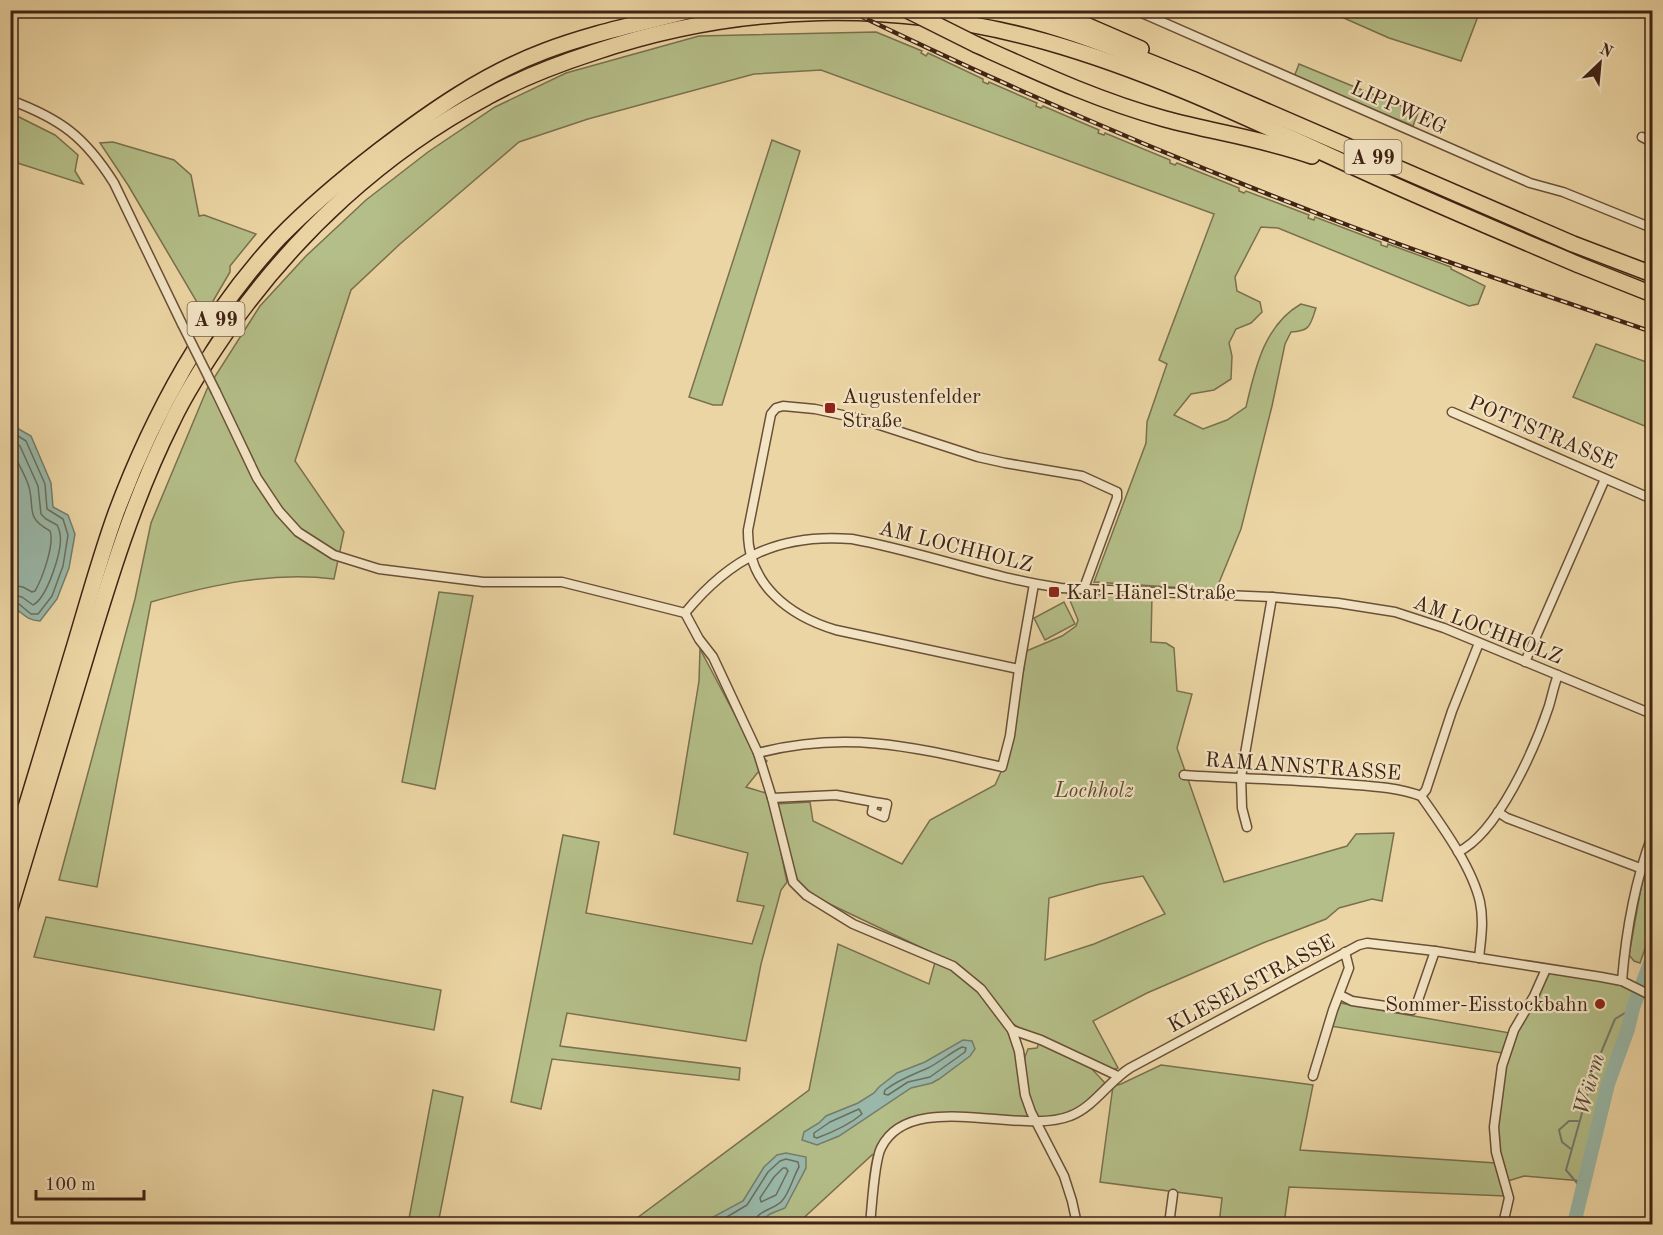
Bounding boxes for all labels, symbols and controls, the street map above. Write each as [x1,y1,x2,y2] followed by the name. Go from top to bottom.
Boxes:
[1570,33,1630,93] north arrow
[1597,41,1615,62] text: N
[1347,78,1450,139] street label: LIPPWEG
[1344,140,1402,174] road number: A 99
[188,302,244,336] road number: A 99
[842,387,981,432] place label: Augustenfelder Straße
[1465,393,1620,474] street label: POTTSTRASSE
[823,401,837,415] marker: Augustenfelder Straße
[876,518,1035,577] street label: AM LOCHHOLZ
[1066,583,1236,604] place label: Karl-Hänel-Straße
[1047,585,1061,599] marker: Karl-Hänel-Straße
[1410,592,1565,669] street label: AM LOCHHOLZ
[1204,750,1402,785] street label: RAMANNSTRASSE
[1053,781,1134,802] park label: Lochholz
[1165,931,1339,1037] street label: KLESELSTRASSE
[1385,995,1588,1016] place label: Sommer-Eisstockbahn
[1593,997,1607,1011] marker: Sommer-Eisstockbahn
[1571,1051,1609,1118] water label: Würm
[36,1163,144,1201] scale bar
[45,1176,96,1194] text: 100 m

